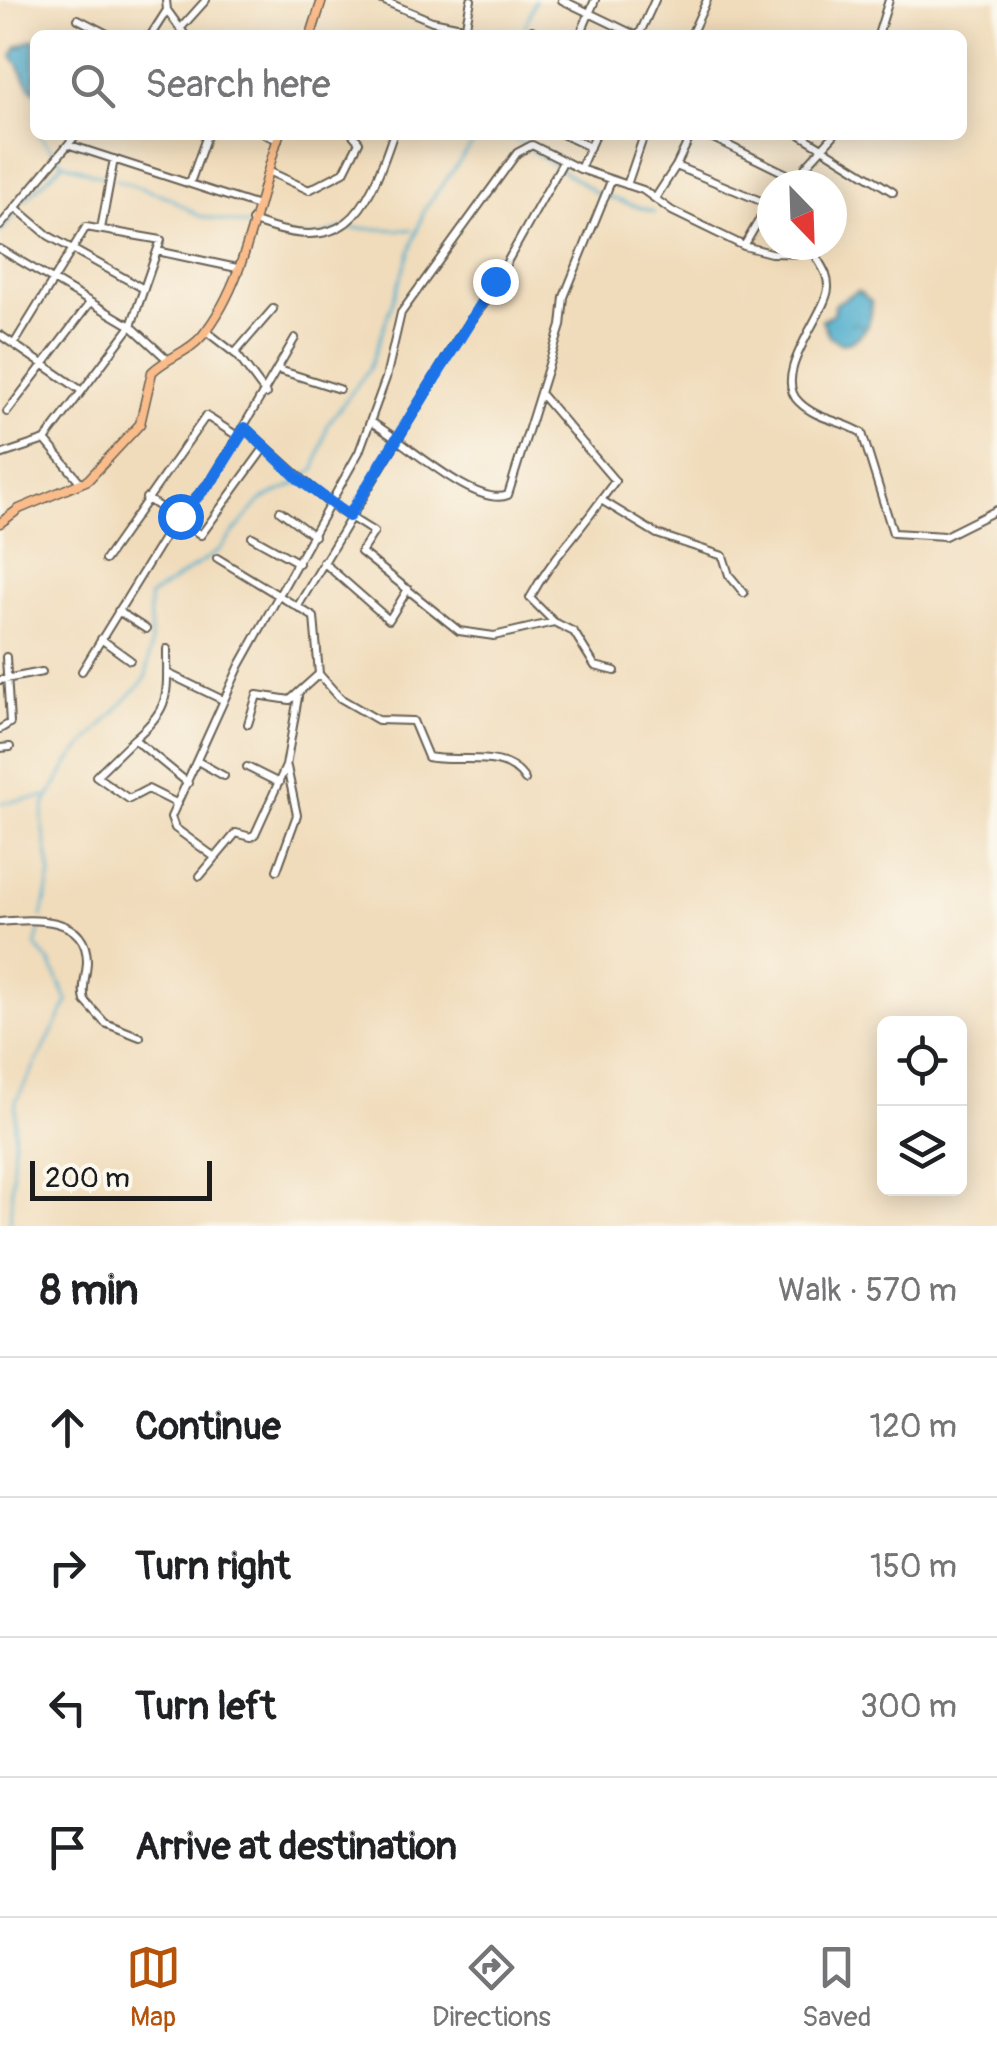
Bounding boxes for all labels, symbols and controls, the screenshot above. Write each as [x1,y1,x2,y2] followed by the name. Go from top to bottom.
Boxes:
[30,30,967,140] search box
[65,58,120,113] icon: search
[145,61,331,109] text: Search here
[757,170,847,260] north arrow
[473,259,519,305] route end
[158,494,204,540] route start
[877,1016,967,1196] map controls
[877,1016,967,1106] button: locate
[877,1106,967,1196] button: layers
[30,1156,212,1200] scale bar
[45,1161,130,1196] text: 200 m
[40,1265,138,1317] text: 8 min
[778,1271,957,1311] text: Walk · 570 m
[40,1400,95,1455] icon: ahead
[135,1403,281,1451] text: Continue
[869,1407,957,1447] text: 120 m
[40,1540,95,1595] icon: right
[135,1543,290,1591] text: Turn right
[870,1547,957,1587] text: 150 m
[40,1680,95,1735] icon: left
[135,1683,276,1731] text: Turn left
[860,1687,957,1727] text: 300 m
[40,1820,95,1875] icon: arrive
[135,1823,457,1871] text: Arrive at destination
[126,1940,181,2035] tab: Map
[432,1940,551,2035] tab: Directions
[802,1940,871,2035] tab: Saved

